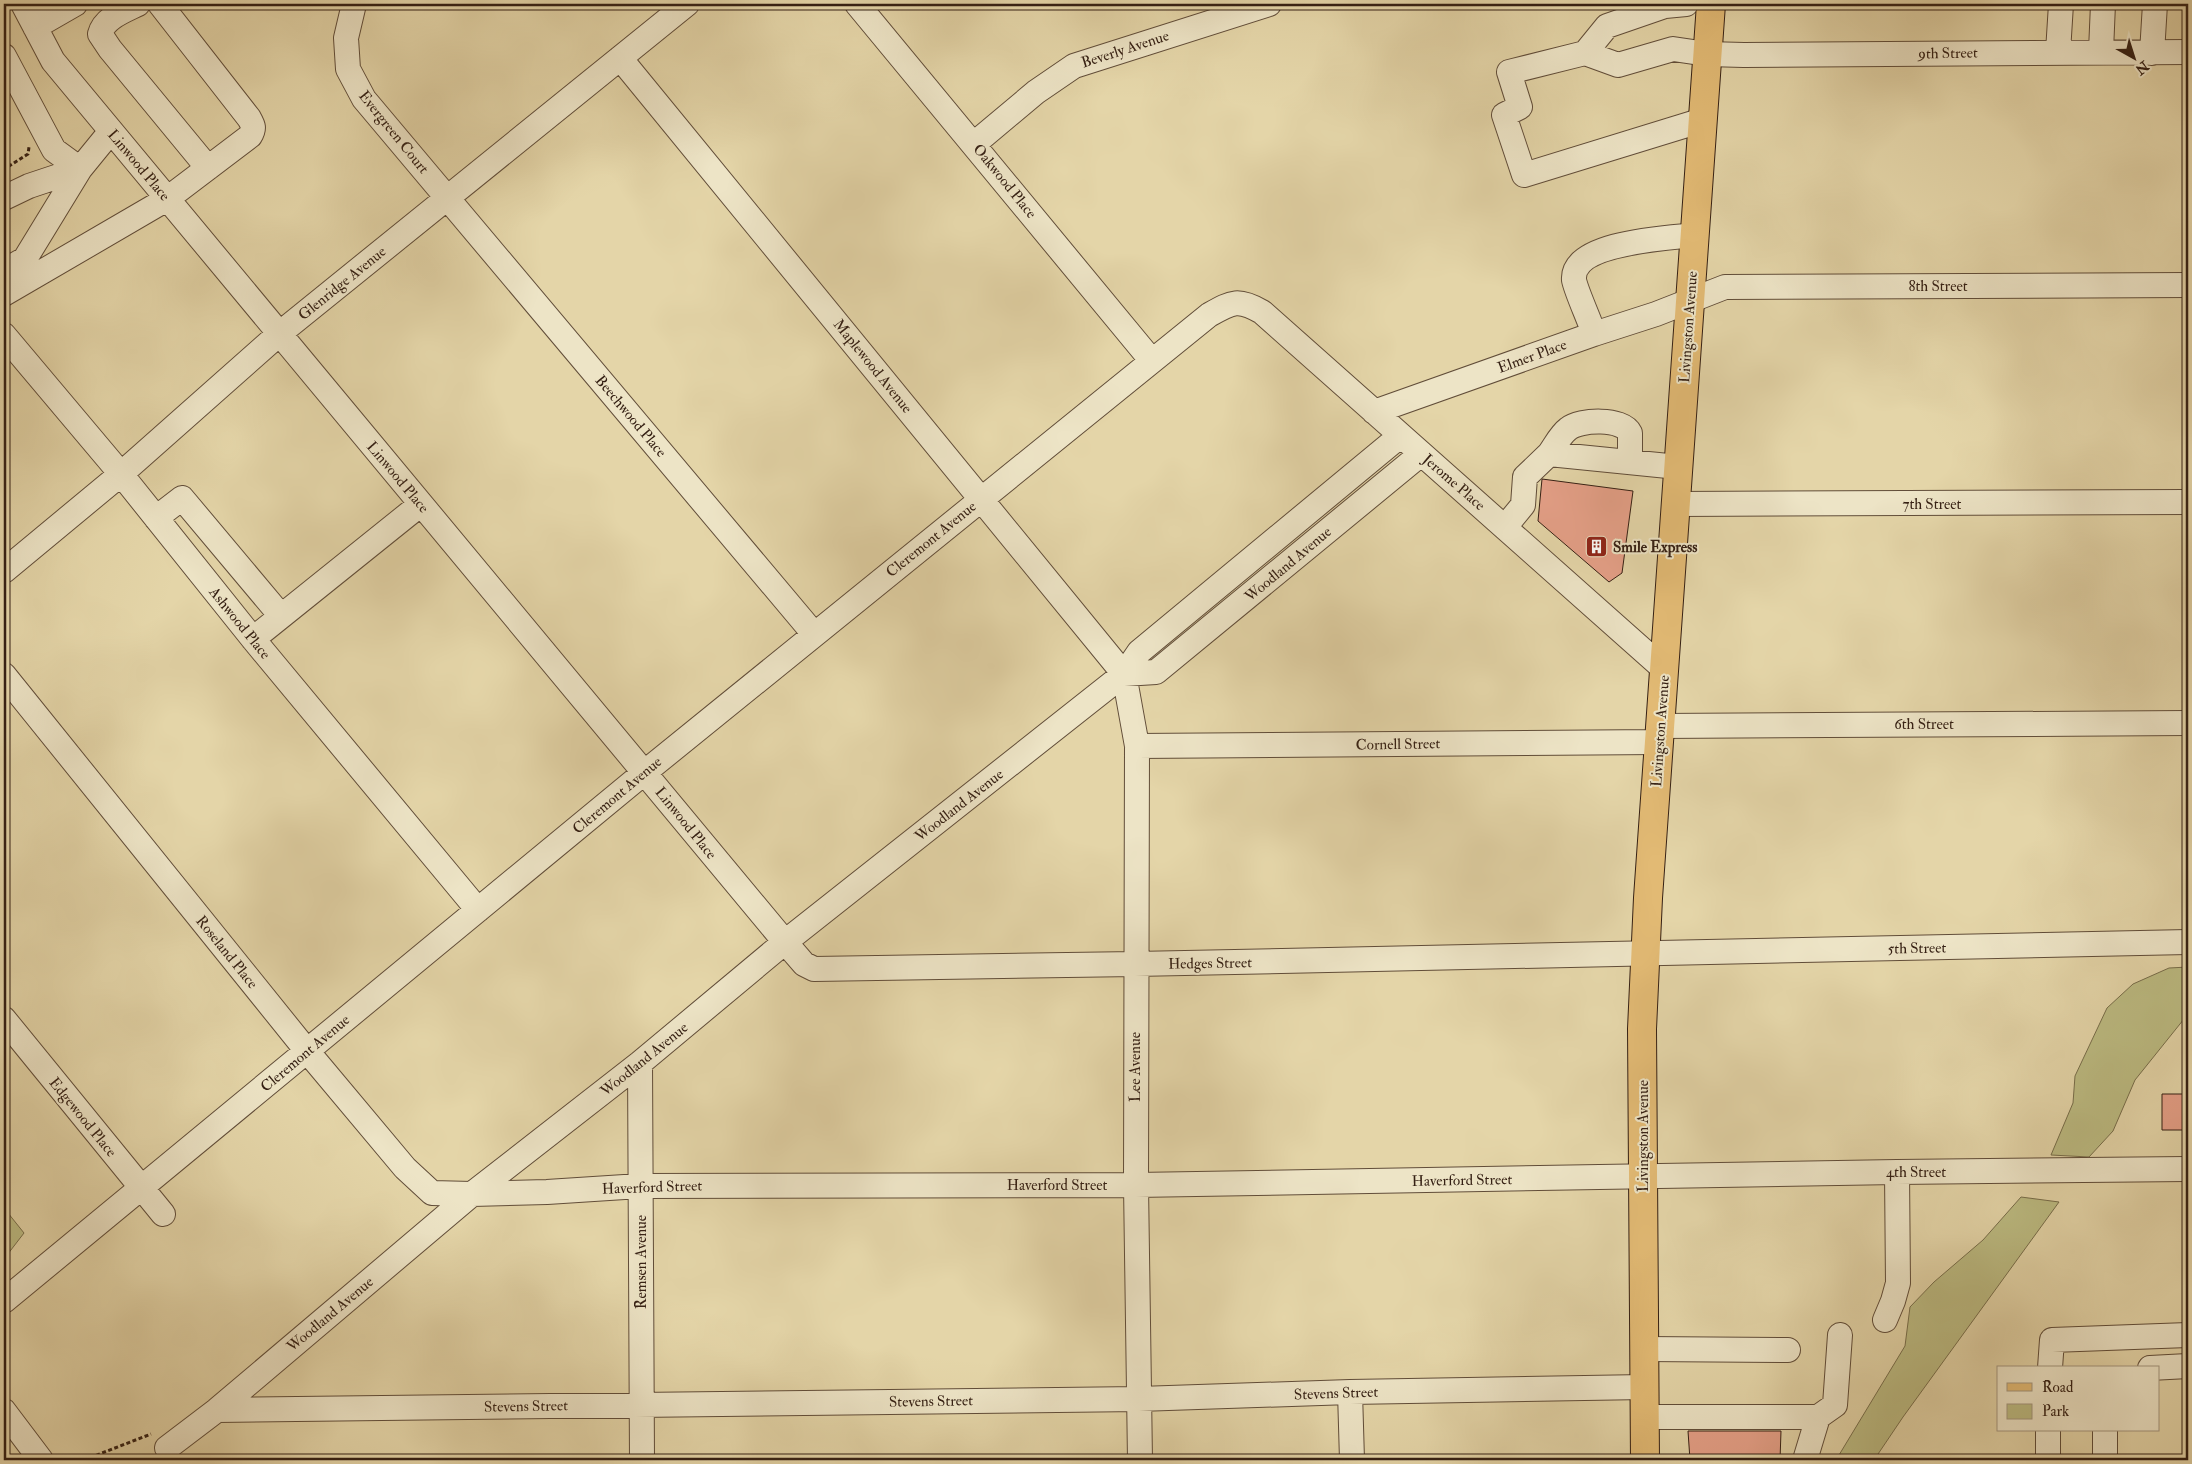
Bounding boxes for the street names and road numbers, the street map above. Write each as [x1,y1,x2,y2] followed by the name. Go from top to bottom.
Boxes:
[1079,26,1171,73] street label: Beverly Avenue
[1917,43,1978,64] street label: 9th Street
[354,87,433,178] street label: Evergreen Court
[103,126,174,205] street label: Linwood Place
[969,140,1041,223] street label: Oakwood Place
[295,242,390,325] street label: Glenridge Avenue
[1675,271,1702,383] street label: Livingston Avenue
[1908,277,1968,296] street label: 8th Street
[828,315,916,418] street label: Maplewood Avenue
[1495,335,1569,378] street label: Elmer Place
[591,371,670,461] street label: Beechwood Place
[362,438,433,517] street label: Linwood Place
[1417,449,1489,516] street label: Jerome Place
[1903,495,1962,514] street label: 7th Street
[882,497,980,582] street label: Cleremont Avenue
[1240,523,1336,607] street label: Woodland Avenue
[204,583,275,663] street label: Ashwood Place
[1647,675,1674,787] street label: Livingston Avenue
[1894,715,1954,734] street label: 6th Street
[1355,734,1441,755] street label: Cornell Street
[569,753,666,838] street label: Cleremont Avenue
[910,765,1007,847] street label: Woodland Avenue
[651,783,721,863] street label: Linwood Place
[191,912,262,993] street label: Roseland Place
[1888,938,1947,959] street label: 5th Street
[1168,953,1252,974] street label: Hedges Street
[257,1011,354,1096] street label: Cleremont Avenue
[596,1018,692,1101] street label: Woodland Avenue
[1126,1032,1145,1102] street label: Lee Avenue
[45,1074,121,1161] street label: Edgewood Place
[1634,1080,1653,1192] street label: Livingston Avenue
[1886,1163,1946,1182] street label: 4th Street
[1412,1170,1513,1191] street label: Haverford Street
[601,1176,703,1199] street label: Haverford Street
[1007,1176,1107,1195] street label: Haverford Street
[632,1215,651,1309] street label: Remsen Avenue
[282,1273,378,1357] street label: Woodland Avenue
[1294,1383,1379,1404] street label: Stevens Street
[889,1391,973,1412] street label: Stevens Street
[484,1396,568,1417] street label: Stevens Street

